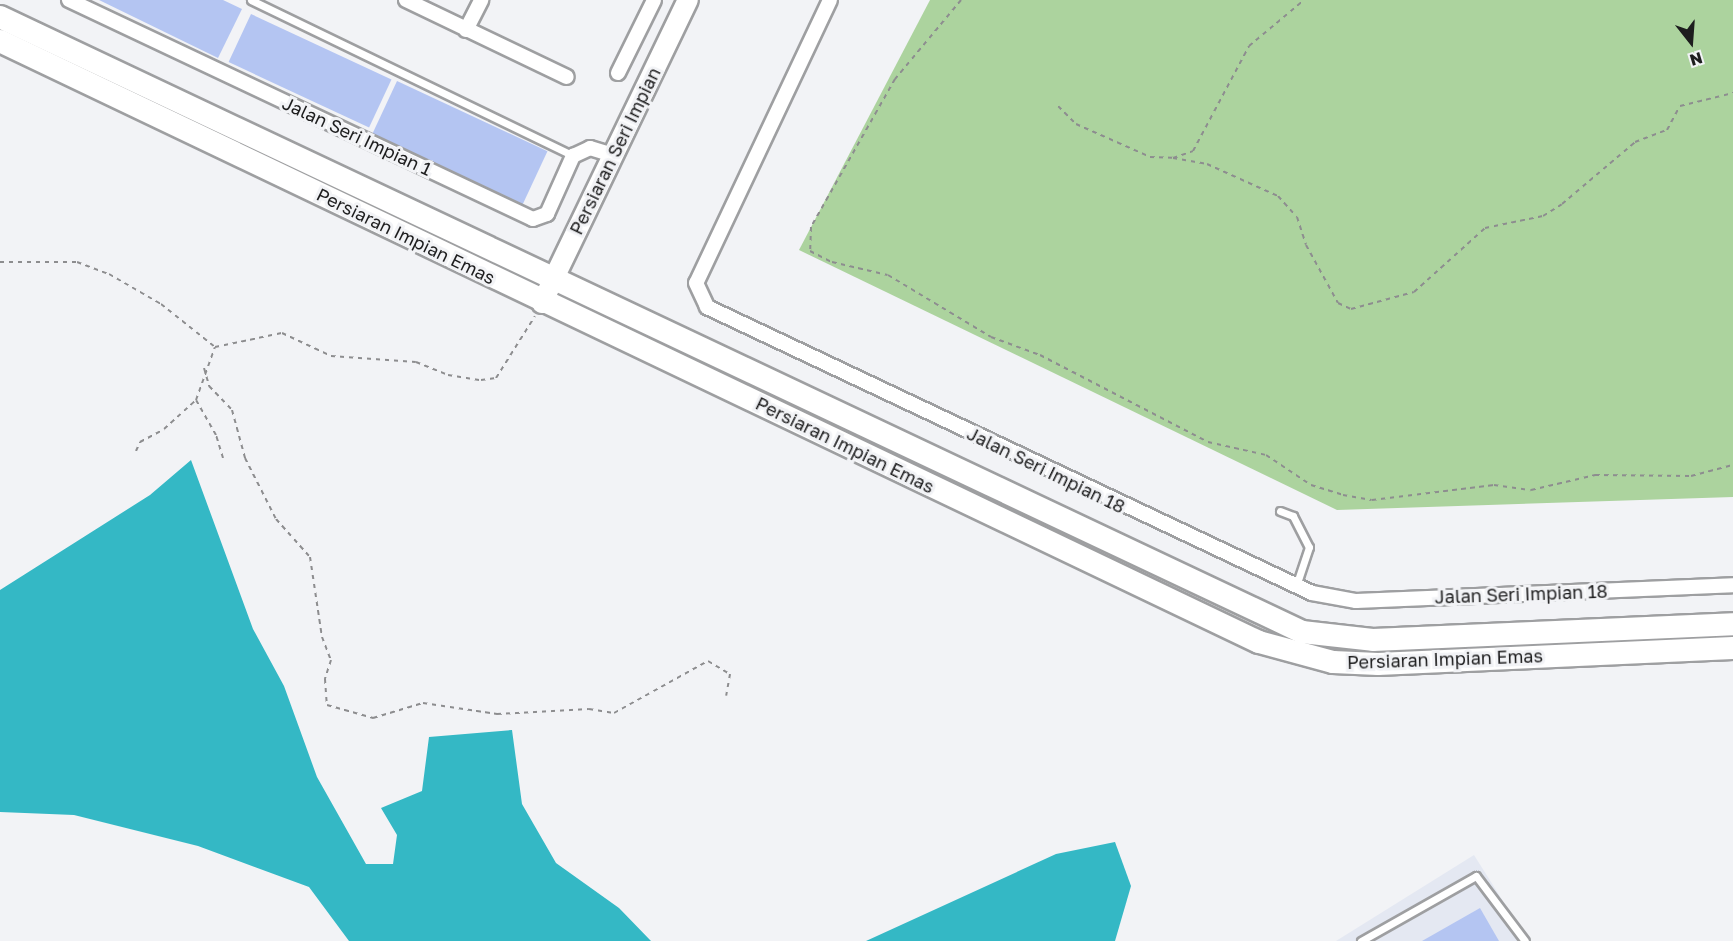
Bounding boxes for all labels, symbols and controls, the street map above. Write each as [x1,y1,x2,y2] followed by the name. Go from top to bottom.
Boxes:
[1661,12,1721,72] north arrow
[1688,48,1705,71] text: N
[565,64,665,238] street label: Persiaran Seri Impian
[279,92,435,180] street label: Jalan Seri Impian 1
[313,183,499,289] street label: Persiaran Impian Emas
[752,392,938,498] street label: Persiaran Impian Emas
[964,422,1128,518] street label: Jalan Seri Impian 18
[1434,580,1608,608] street label: Jalan Seri Impian 18
[1347,645,1543,673] street label: Persiaran Impian Emas

